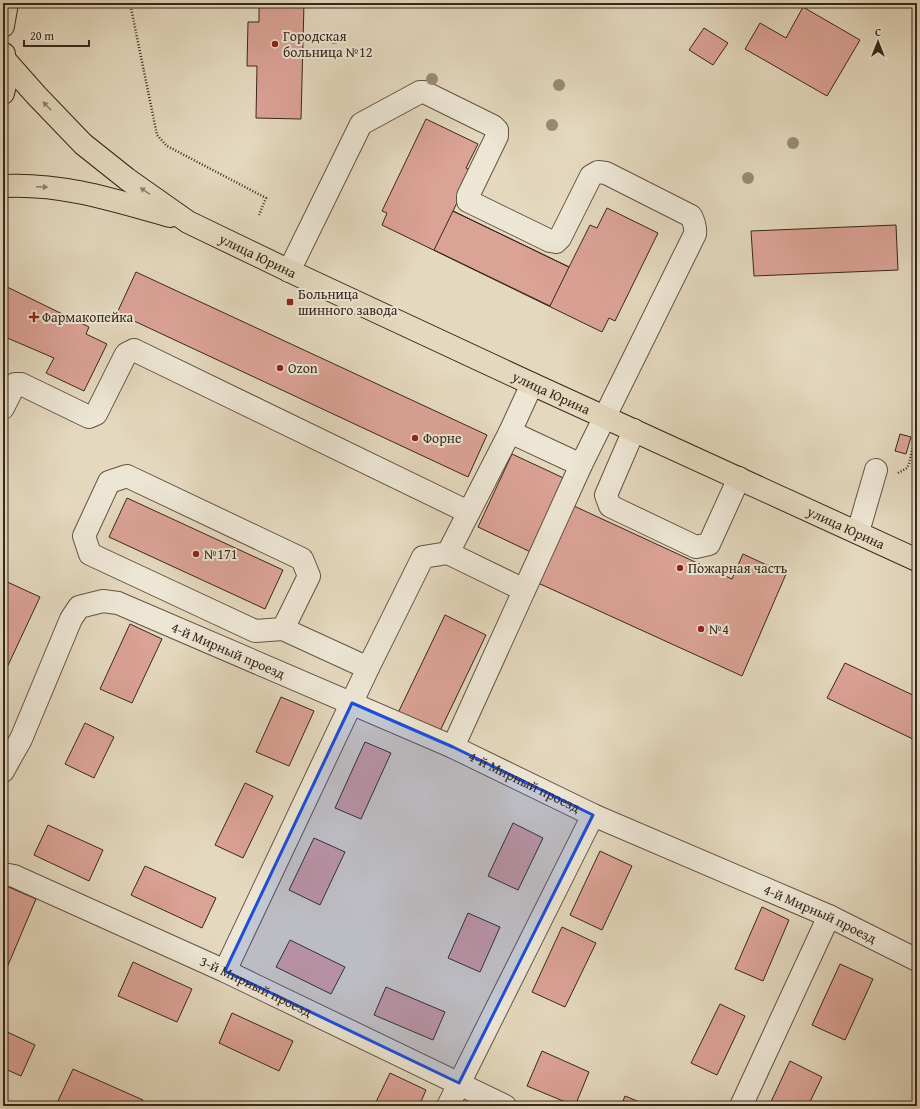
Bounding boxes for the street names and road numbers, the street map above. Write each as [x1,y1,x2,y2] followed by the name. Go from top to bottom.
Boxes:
[215,228,300,283] street label: улица Юрина
[508,366,594,419] street label: улица Юрина
[803,501,888,554] street label: улица Юрина
[168,617,289,684] street label: 4-й Мирный проезд
[465,746,584,818] street label: 4-й Мирный проезд
[761,879,880,948] street label: 4-й Мирный проезд
[197,951,316,1022] street label: 3-й Мирный проезд

